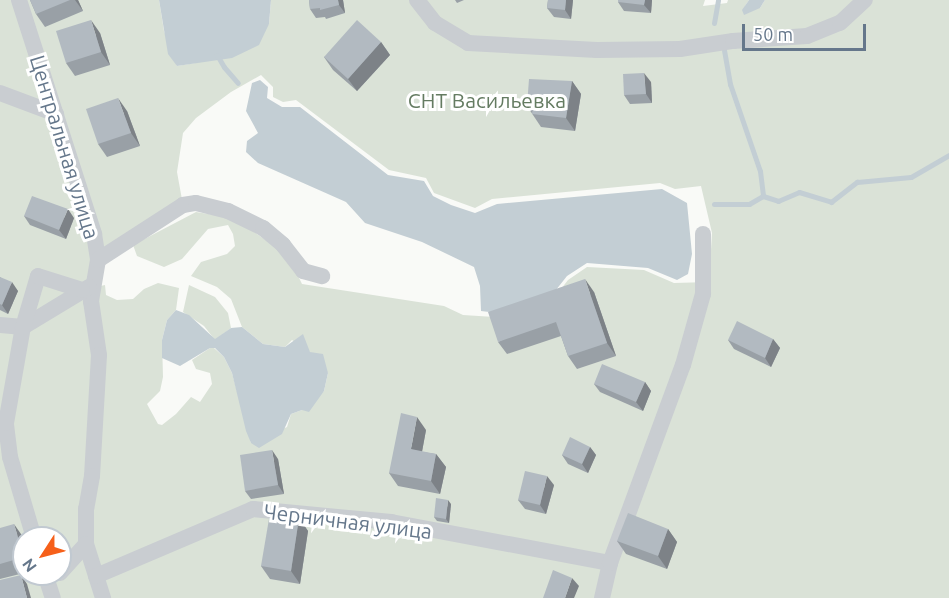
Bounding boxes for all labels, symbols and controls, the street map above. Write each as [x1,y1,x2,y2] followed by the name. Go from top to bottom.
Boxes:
[745,12,870,50] scale bar
[753,24,793,44] text: 50 m
[25,52,105,242] street label: Центральная улица
[408,87,566,113] park label: СНТ Васильевка
[263,498,433,544] street label: Черничная улица
[12,526,72,586] north arrow
[18,555,40,576] text: N

